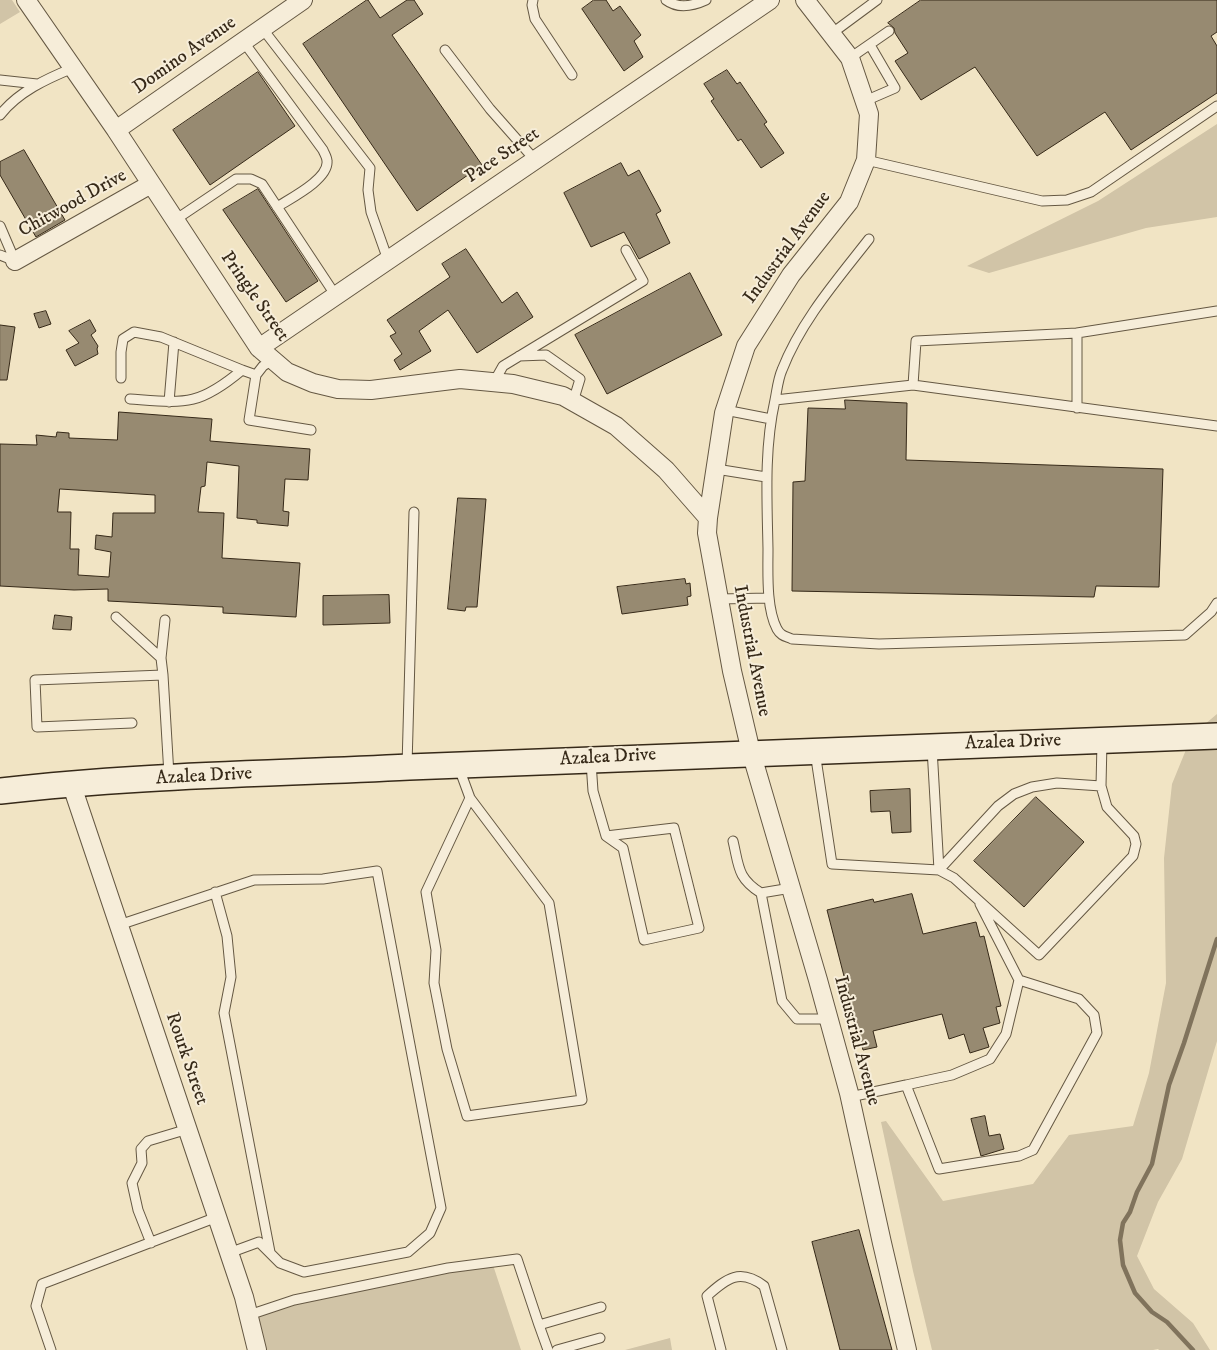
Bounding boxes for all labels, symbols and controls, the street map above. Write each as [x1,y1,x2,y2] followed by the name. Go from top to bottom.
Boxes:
[129,12,241,100] street label: Domino Avenue
[462,123,544,189] street label: Pace Street
[15,165,131,243] street label: Chitwood Drive
[740,187,836,309] street label: Industrial Avenue
[215,248,293,346] street label: Pringle Street
[727,583,775,719] street label: Industrial Avenue
[964,730,1062,756] street label: Azalea Drive
[559,744,657,772] street label: Azalea Drive
[155,763,253,791] street label: Azalea Drive
[828,974,884,1108] street label: Industrial Avenue
[160,1010,212,1108] street label: Rourk Street

